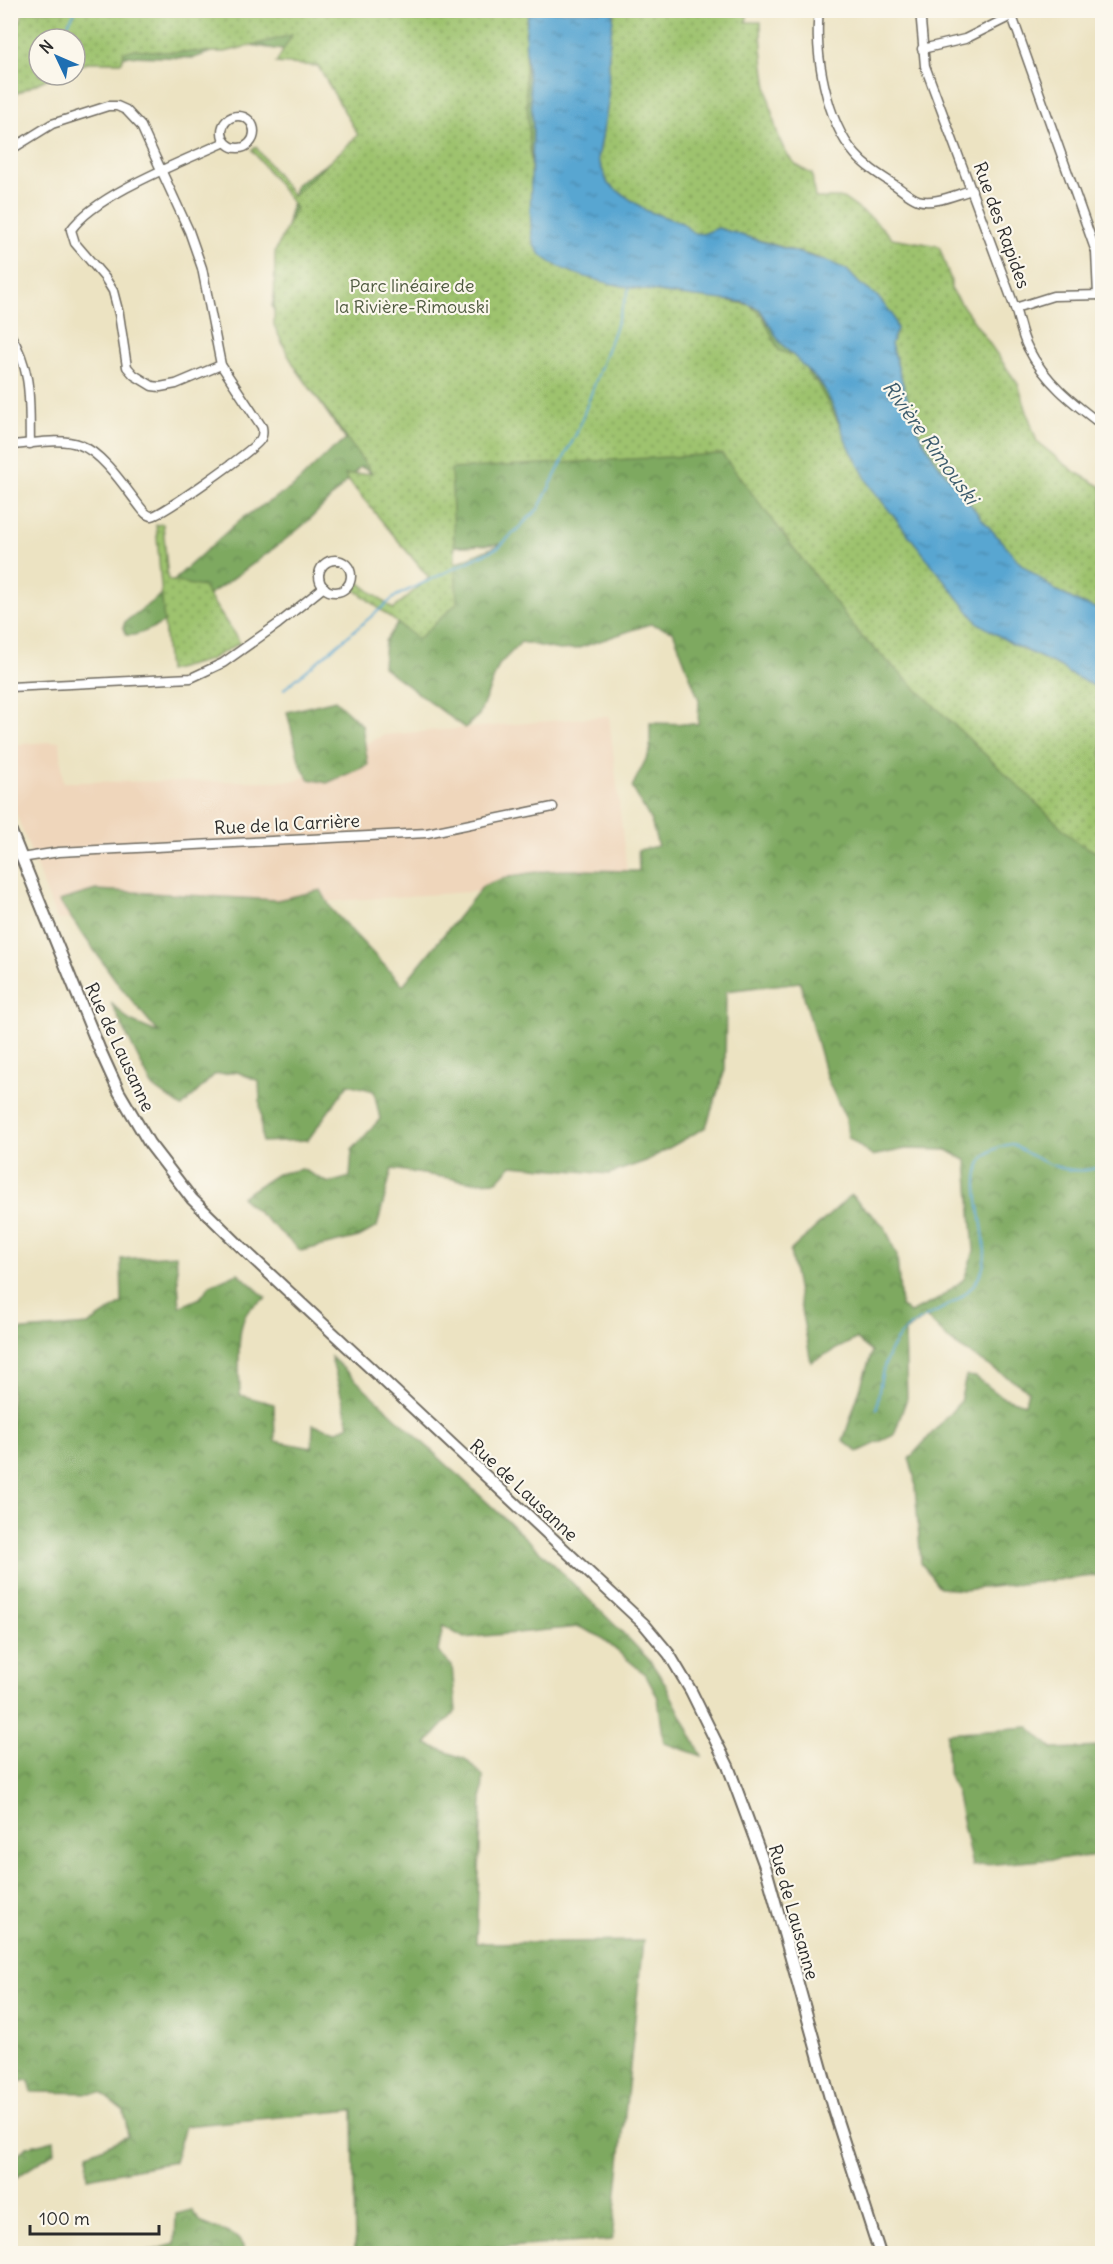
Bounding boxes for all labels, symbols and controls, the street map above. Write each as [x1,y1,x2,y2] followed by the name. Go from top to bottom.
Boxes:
[27,27,87,87] north arrow
[35,36,57,58] text: N
[968,159,1036,291] street label: Rue des Rapides
[335,274,489,318] park label: Parc linéaire de la Rivière-Rimouski
[878,375,986,511] water label: Rivière Rimouski
[214,809,360,839] street label: Rue de la Carrière
[80,979,160,1115] street label: Rue de Lausanne
[465,1434,583,1546] street label: Rue de Lausanne
[764,1842,824,1982] street label: Rue de Lausanne
[30,2198,159,2236] scale bar
[39,2207,90,2230] text: 100 m

